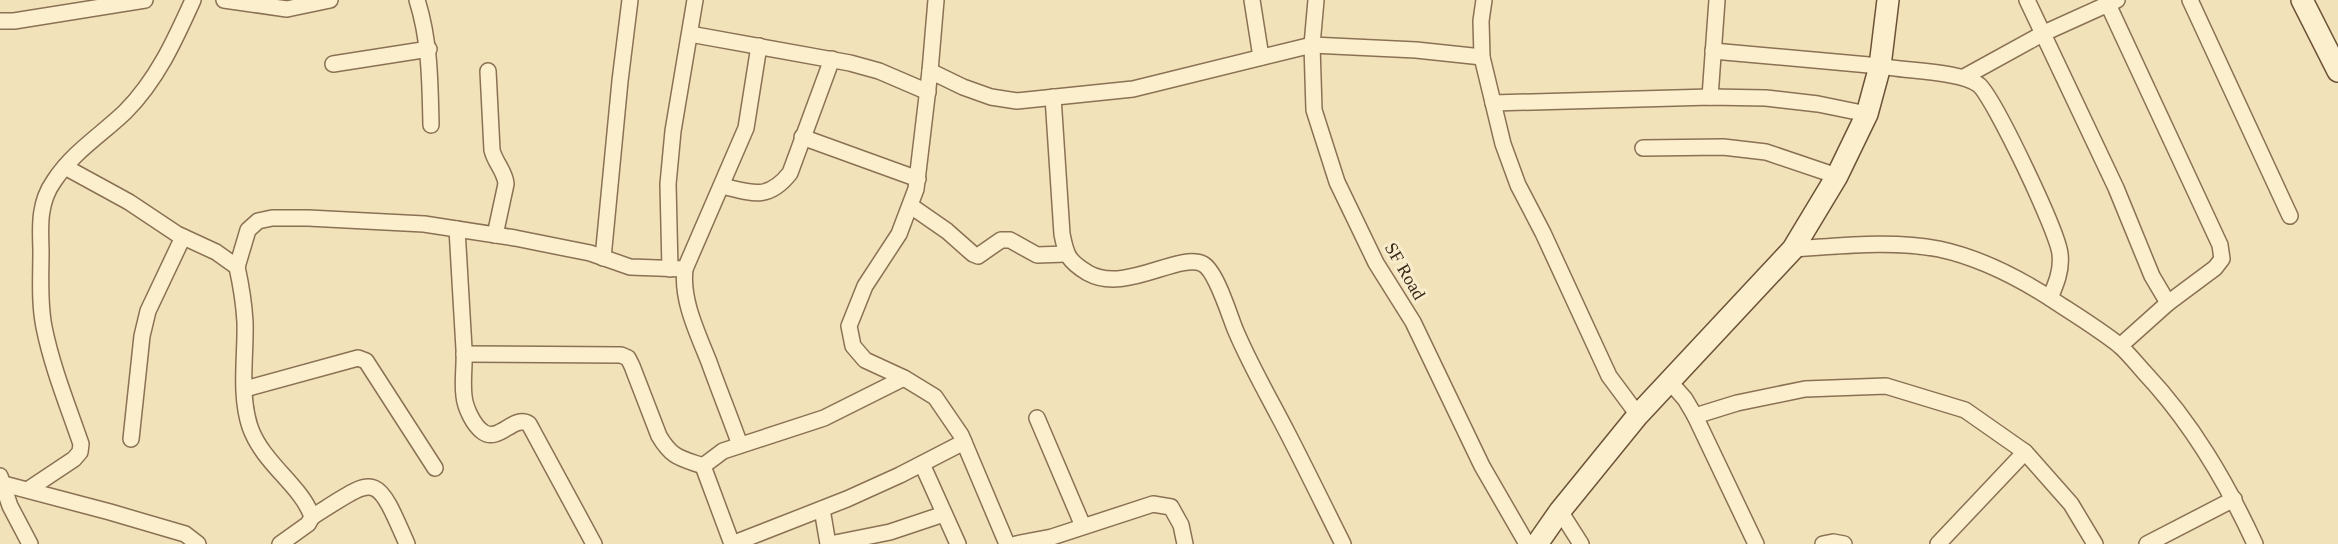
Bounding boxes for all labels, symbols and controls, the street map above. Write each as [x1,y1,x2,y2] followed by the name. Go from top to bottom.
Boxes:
[1381,239,1429,303] street label: SF Road

